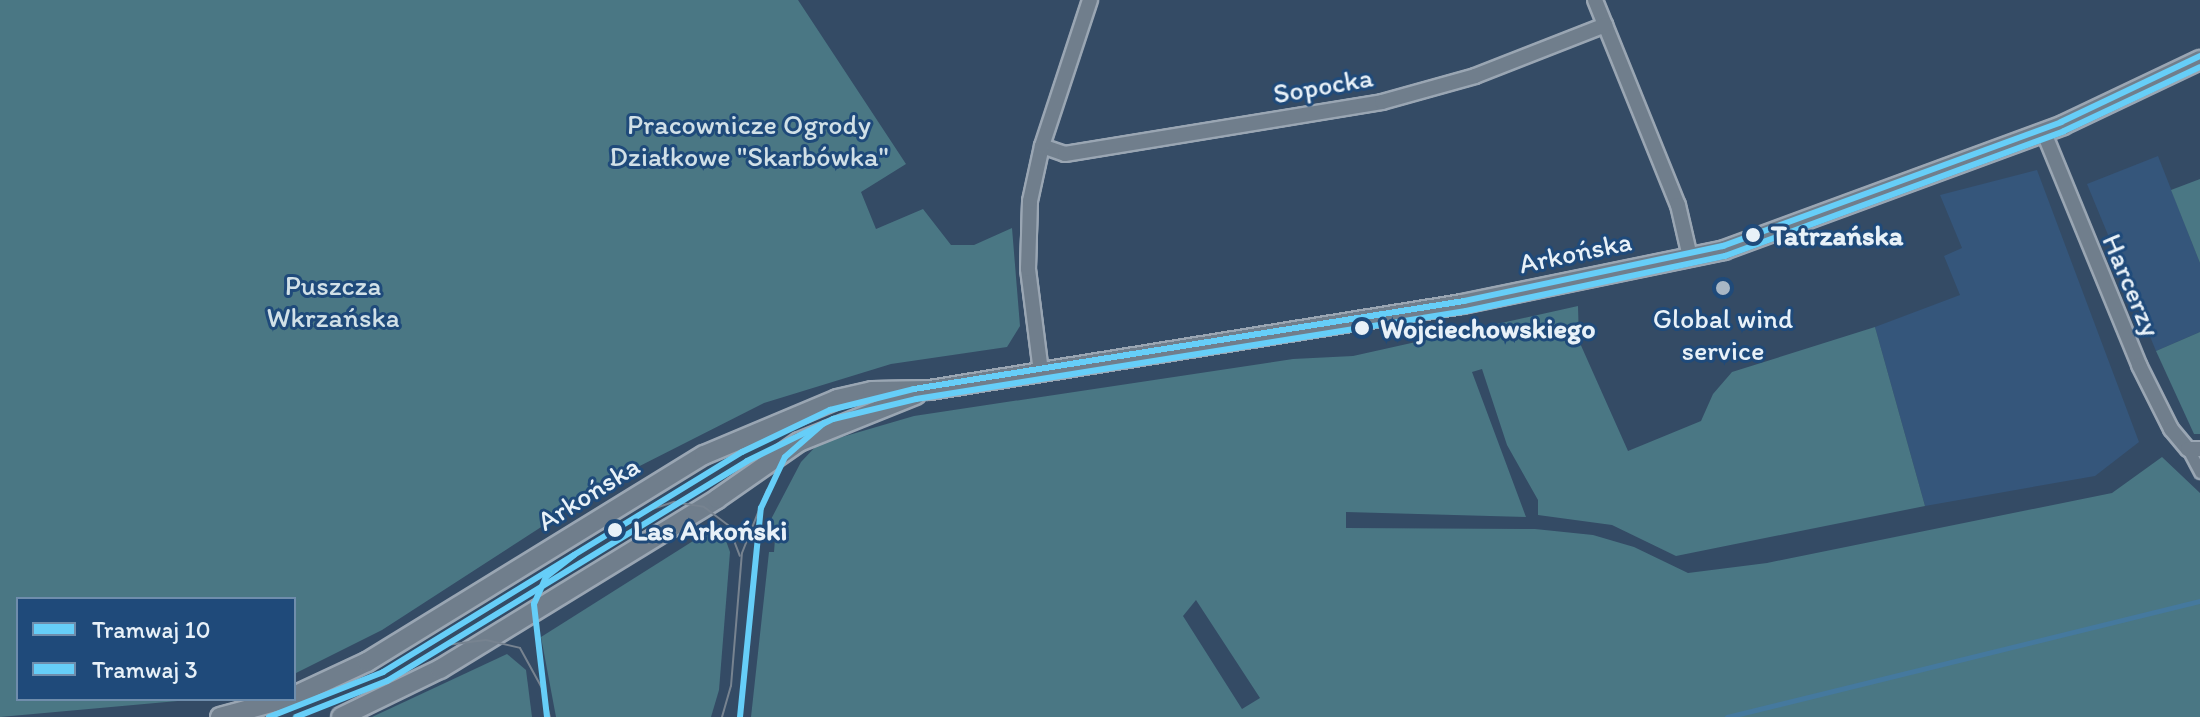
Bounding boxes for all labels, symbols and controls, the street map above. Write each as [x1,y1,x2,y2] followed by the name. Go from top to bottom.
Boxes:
[1270,60,1376,110] street label: Sopocka
[609,107,889,173] park label: Pracownicze Ogrody Działkowe "Skarbówka"
[1771,218,1903,252] place label: Tatrzańska
[1516,224,1634,280] street label: Arkońska
[1742,224,1764,246] marker: Tatrzańska
[2095,229,2169,341] street label: Harcerzy
[267,268,399,334] park label: Puszcza Wkrzańska
[1714,279,1732,297] marker: Global wind service
[1653,301,1793,367] place label: Global wind service
[1380,311,1596,345] place label: Wojciechowskiego
[1351,317,1373,339] marker: Wojciechowskiego
[531,448,645,538] street label: Arkońska
[633,513,788,547] place label: Las Arkoński
[604,519,626,541] marker: Las Arkoński
[16,597,296,701] legend
[92,615,211,644] text: Tramwaj 10
[92,655,198,684] text: Tramwaj 3

